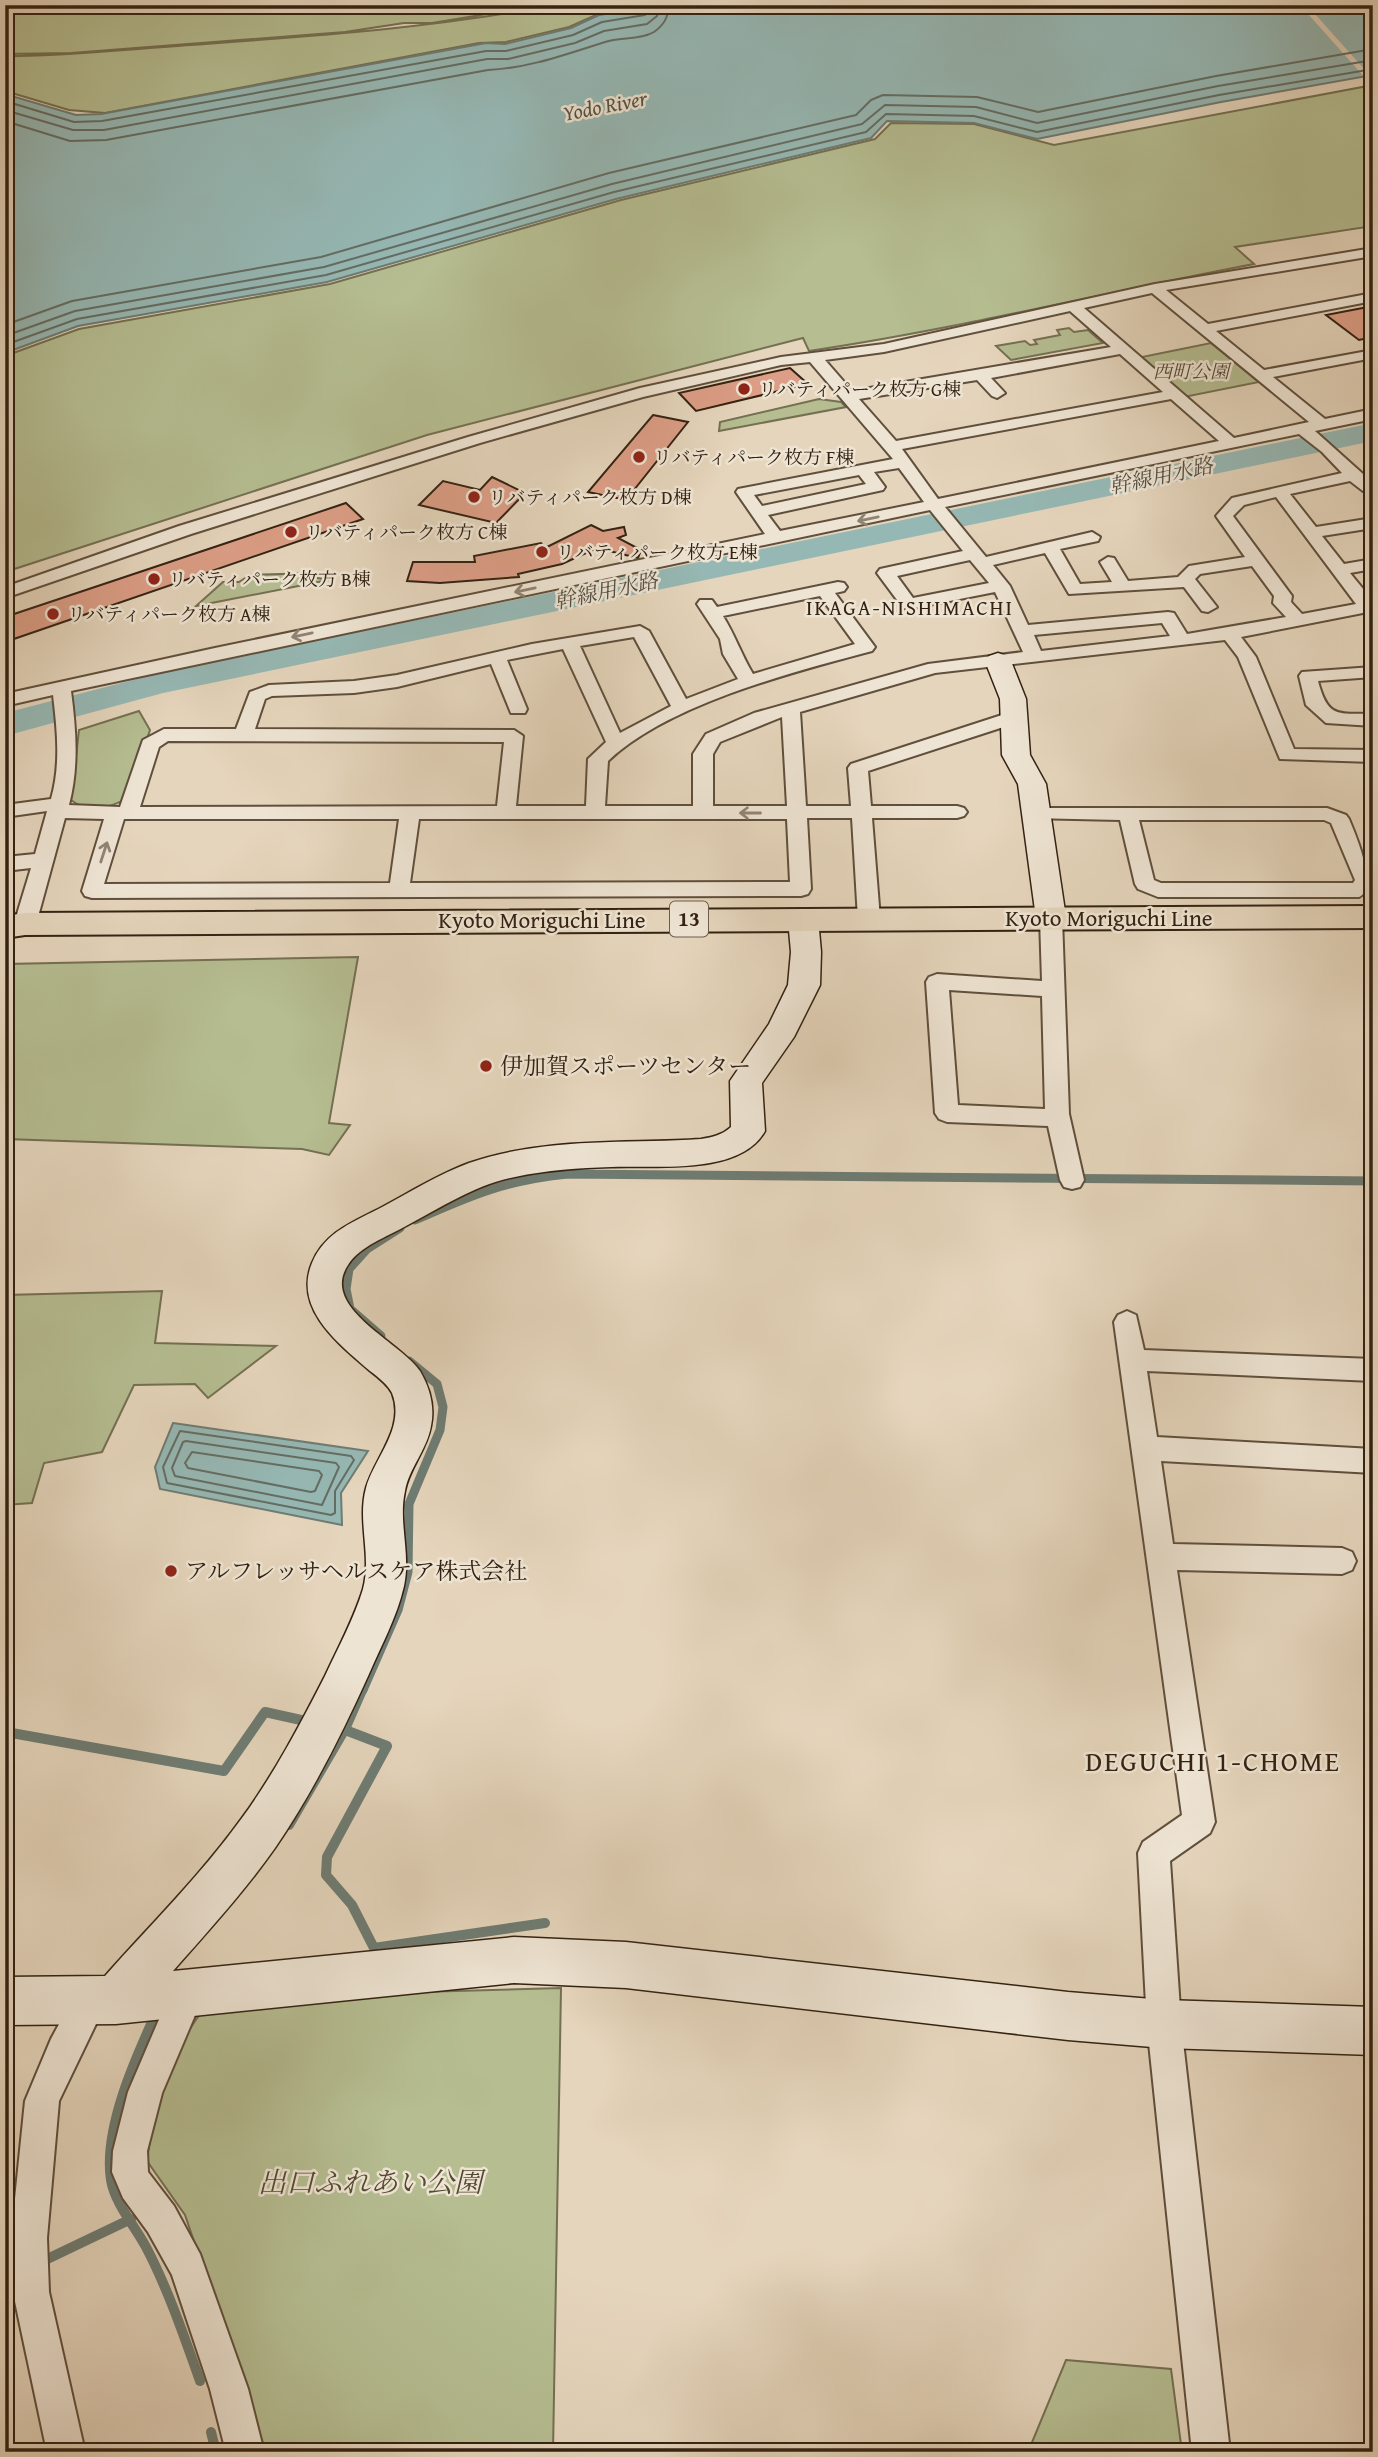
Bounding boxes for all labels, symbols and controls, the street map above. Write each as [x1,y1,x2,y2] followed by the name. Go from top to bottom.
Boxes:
[560,82,651,129] water label: Yodo River
[1153,357,1232,385] park label: 西町公園
[758,375,961,403] place label: リバティパーク枚方 G棟
[736,381,752,397] marker: リバティパーク枚方 G棟
[653,443,854,471] place label: リバティパーク枚方 F棟
[631,449,647,465] marker: リバティパーク枚方 F棟
[1106,449,1217,502] water label: 幹線用水路
[488,483,692,511] place label: リバティパーク枚方 D棟
[466,489,482,505] marker: リバティパーク枚方 D棟
[857,513,880,527] one-way arrow
[305,518,507,546] place label: リバティパーク枚方 C棟
[283,524,299,540] marker: リバティパーク枚方 C棟
[556,538,758,566] place label: リバティパーク枚方 E棟
[534,544,550,560] marker: リバティパーク枚方 E棟
[551,564,662,617] water label: 幹線用水路
[168,565,371,593] place label: リバティパーク枚方 B棟
[146,571,162,587] marker: リバティパーク枚方 B棟
[514,583,537,597] one-way arrow
[806,592,1014,623] district label: IKAGA-NISHIMACHI
[67,600,271,628] place label: リバティパーク枚方 A棟
[45,606,61,622] marker: リバティパーク枚方 A棟
[291,629,314,643] one-way arrow
[738,806,761,820] one-way arrow
[98,841,111,863] one-way arrow
[1005,901,1213,934] street label: Kyoto Moriguchi Line
[670,902,708,936] road number: 13
[438,903,646,936] street label: Kyoto Moriguchi Line
[500,1049,751,1082] place label: 伊加賀スポーツセンター
[478,1058,494,1074] marker: 伊加賀スポーツセンター
[185,1554,527,1587] place label: アルフレッサヘルスケア株式会社
[163,1563,179,1579] marker: アルフレッサヘルスケア株式会社
[1085,1740,1341,1781] district label: DEGUCHI 1-CHOME
[258,2161,486,2202] park label: 出口ふれあい公園

